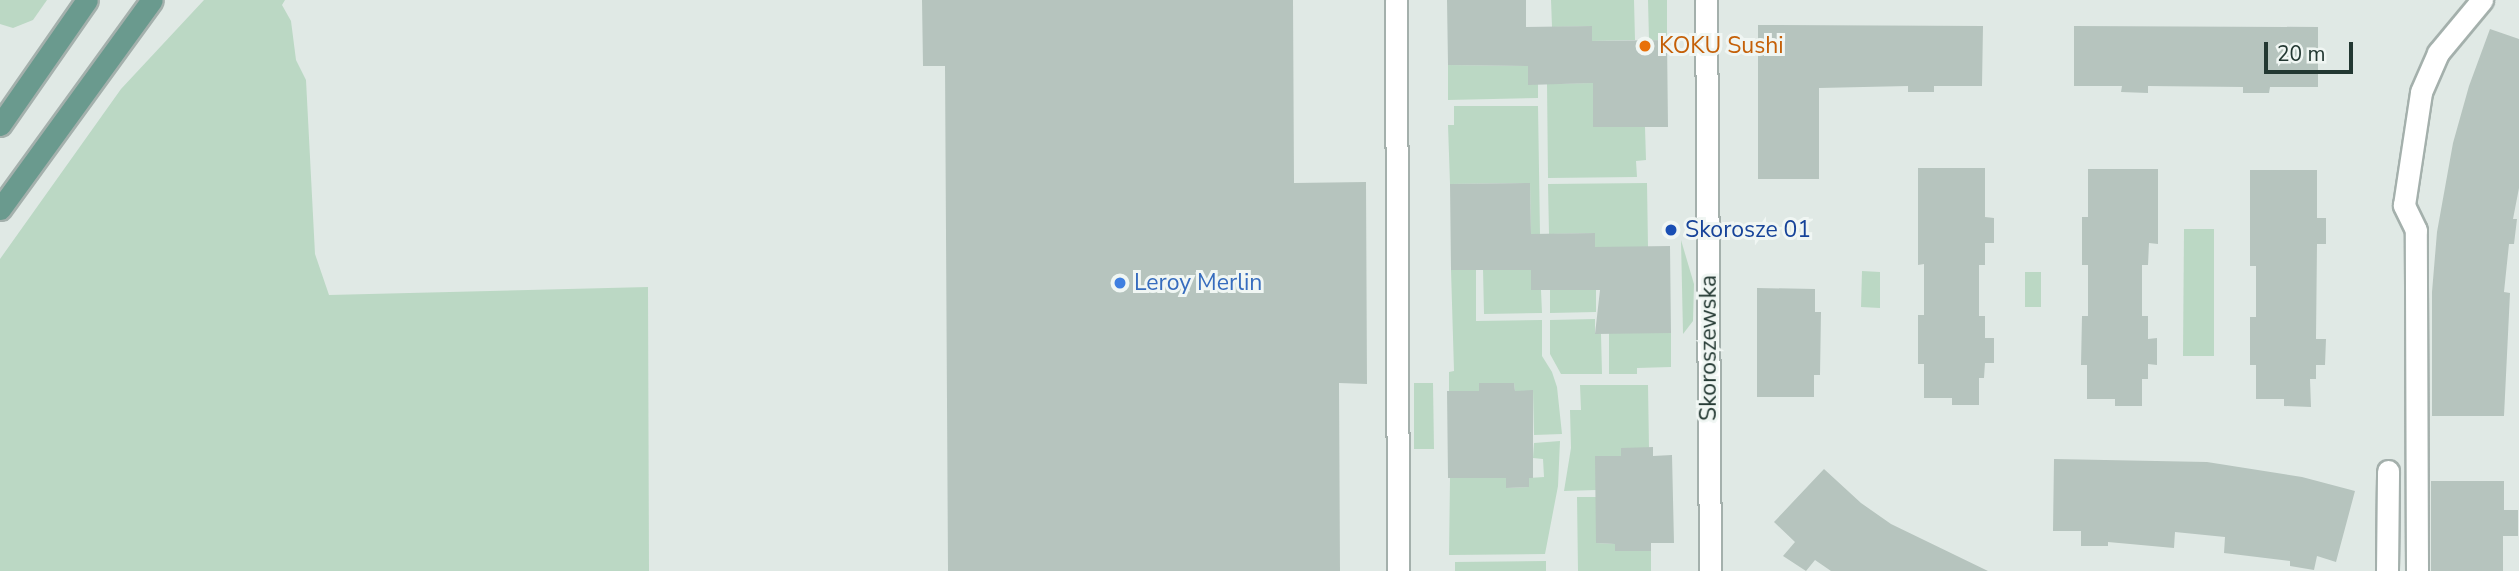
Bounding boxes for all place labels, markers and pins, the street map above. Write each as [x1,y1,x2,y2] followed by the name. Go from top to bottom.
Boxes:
[1659,32,1784,60] place label: KOKU Sushi
[1637,38,1653,54] marker: KOKU Sushi
[1685,216,1811,244] place label: Skorosze 01
[1663,222,1679,238] marker: Skorosze 01
[1134,269,1262,297] place label: Leroy Merlin
[1112,275,1128,291] marker: Leroy Merlin

